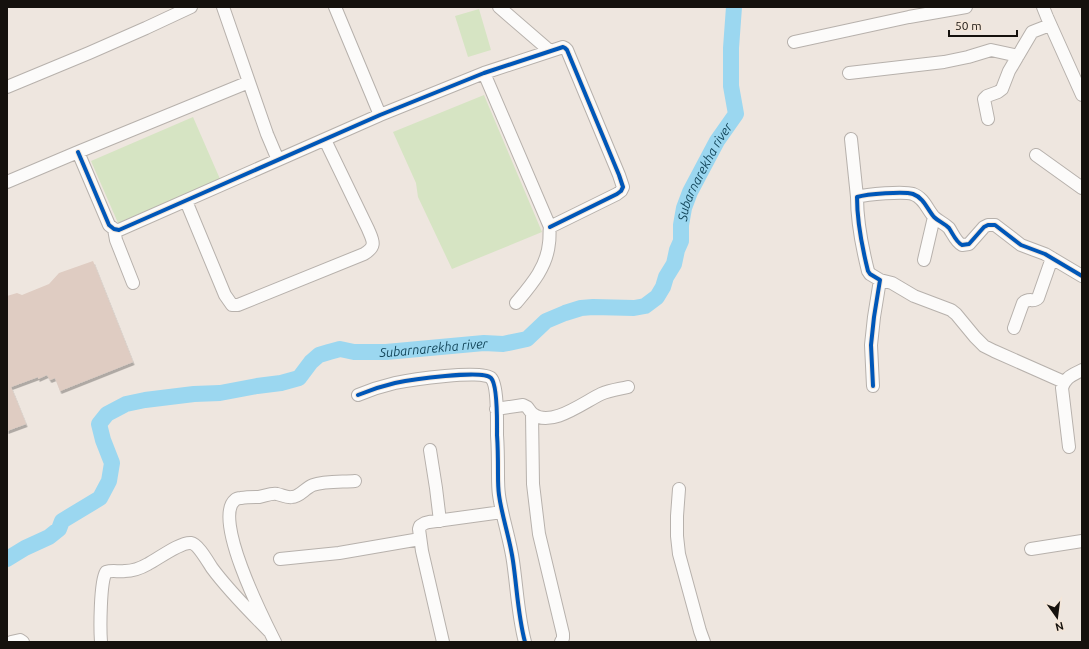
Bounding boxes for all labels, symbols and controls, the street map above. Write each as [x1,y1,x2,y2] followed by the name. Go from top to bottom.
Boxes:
[949,12,1017,38] scale bar
[955,19,982,32] text: 50 m
[675,119,735,223] water label: Subarnarekha river
[378,336,489,359] water label: Subarnarekha river
[1037,597,1077,637] north arrow
[1054,620,1065,634] text: N

